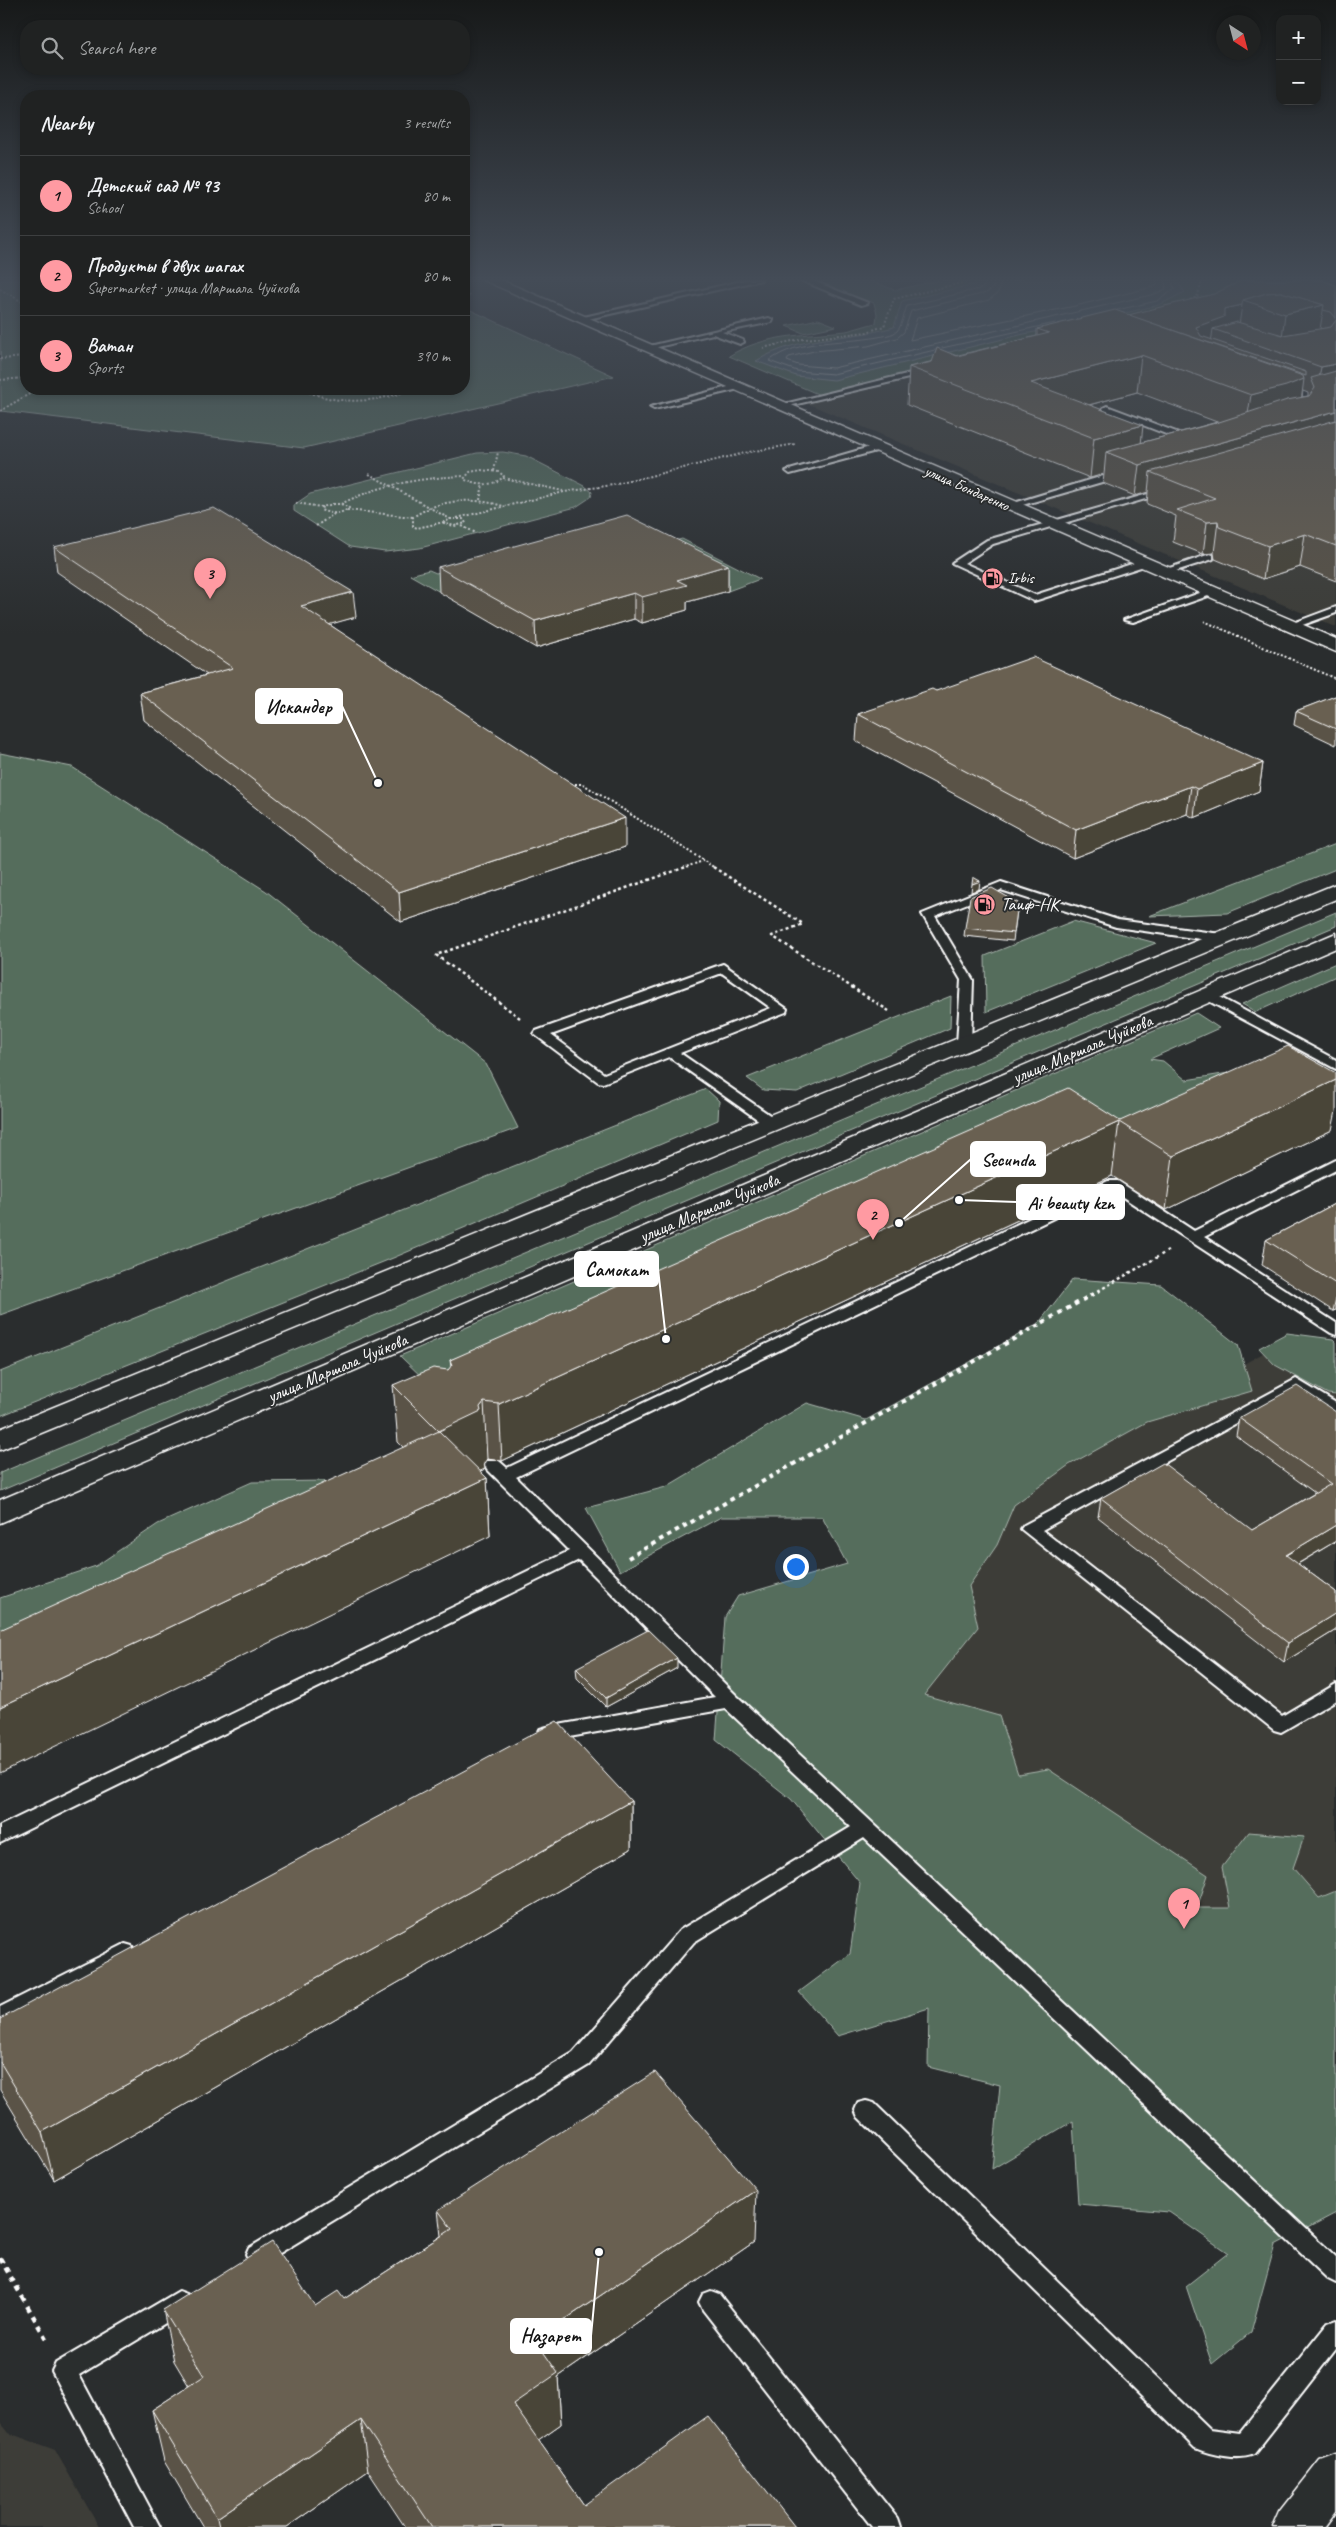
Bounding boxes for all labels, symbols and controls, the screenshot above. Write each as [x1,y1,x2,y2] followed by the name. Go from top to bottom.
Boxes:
[1216,15,1261,60] north arrow
[1276,15,1321,105] map controls
[1276,15,1321,60] button: +
[20,20,470,75] search box
[38,34,66,62] icon: search
[78,36,155,60] text: Search here
[1276,60,1321,105] button: −
[40,110,93,136] text: Nearby
[403,113,450,133] text: 3 results
[87,174,219,198] text: Детский сад № 93
[52,186,60,206] text: 1
[423,186,450,206] text: 80 m
[87,198,121,218] text: School
[87,254,243,278] text: Продукты в двух шагах
[52,266,60,286] text: 2
[423,266,450,286] text: 80 m
[87,278,299,298] text: Supermarket · улица Маршала Чуйкова
[87,334,132,358] text: Ватан
[52,346,60,366] text: 3
[416,346,450,366] text: 390 m
[87,358,123,378] text: Sports
[921,461,1013,516] street label: улица Бондаренко
[194,558,226,599] pin: 3
[980,566,1004,590] fuel station icon: Irbis
[1008,569,1036,588] place label: Irbis
[256,689,342,723] callout: Искандер
[266,695,333,719] text: Искандер
[973,892,997,916] fuel station icon: Таиф-НК
[1001,893,1061,915] place label: Таиф-НК
[1008,1009,1157,1089] street label: улица Маршала Чуйкова
[971,1142,1045,1176] callout: Secunda
[981,1148,1037,1172] text: Secunda
[635,1168,784,1248] street label: улица Маршала Чуйкова
[1017,1185,1124,1219] callout: Ai beauty kzn
[1028,1191,1116,1215] text: Ai beauty kzn
[857,1199,889,1240] pin: 2
[575,1252,658,1286] callout: Самокат
[585,1258,649,1282] text: Самокат
[263,1328,412,1408] street label: улица Маршала Чуйкова
[783,1554,809,1580] your location
[1168,1888,1200,1929] pin: 1
[511,2319,591,2353] callout: Назарет
[521,2324,582,2349] text: Назарет

